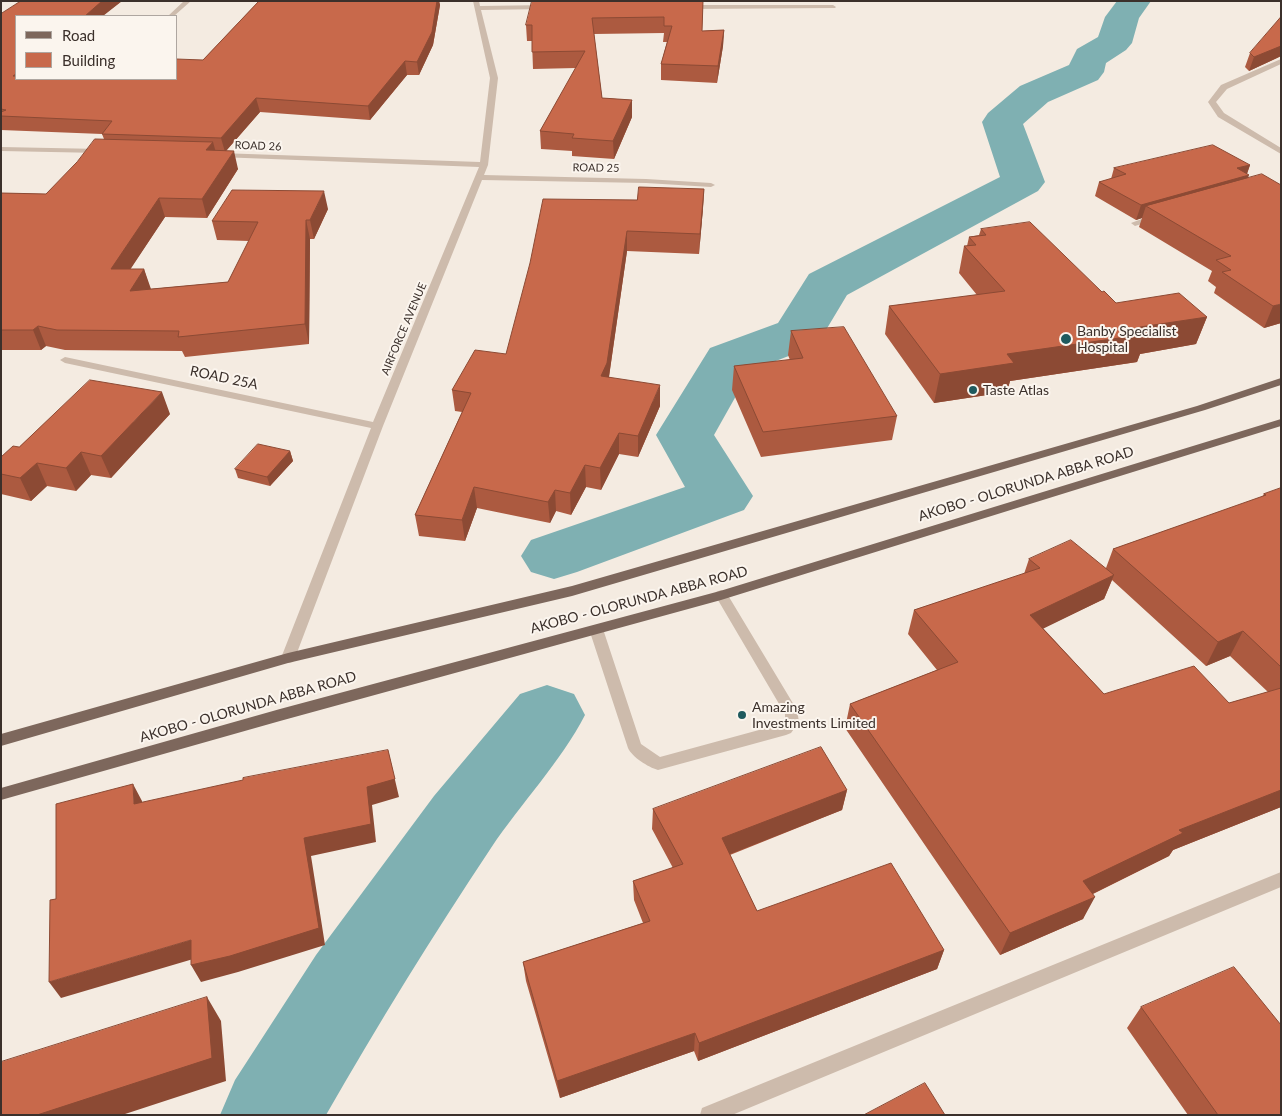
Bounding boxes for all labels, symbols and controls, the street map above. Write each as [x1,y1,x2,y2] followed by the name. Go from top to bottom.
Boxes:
[15,15,178,80] legend
[62,26,95,44] text: Road
[62,51,115,69] text: Building
[234,139,282,153] street label: ROAD 26
[572,161,620,175] street label: ROAD 25
[379,281,429,377] street label: AIRFORCE AVENUE
[1077,323,1177,356] place label: Banby Specialist Hospital
[1059,332,1073,346] marker: Banby Specialist Hospital
[188,363,260,393] street label: ROAD 25A
[983,382,1049,398] place label: Taste Atlas
[967,384,979,396] marker: Taste Atlas
[916,443,1136,525] street label: AKOBO - OLORUNDA ABBA ROAD
[528,563,750,637] street label: AKOBO - OLORUNDA ABBA ROAD
[138,668,358,746] street label: AKOBO - OLORUNDA ABBA ROAD
[752,699,876,732] place label: Amazing Investments Limited
[736,709,748,721] marker: Amazing Investments Limited

